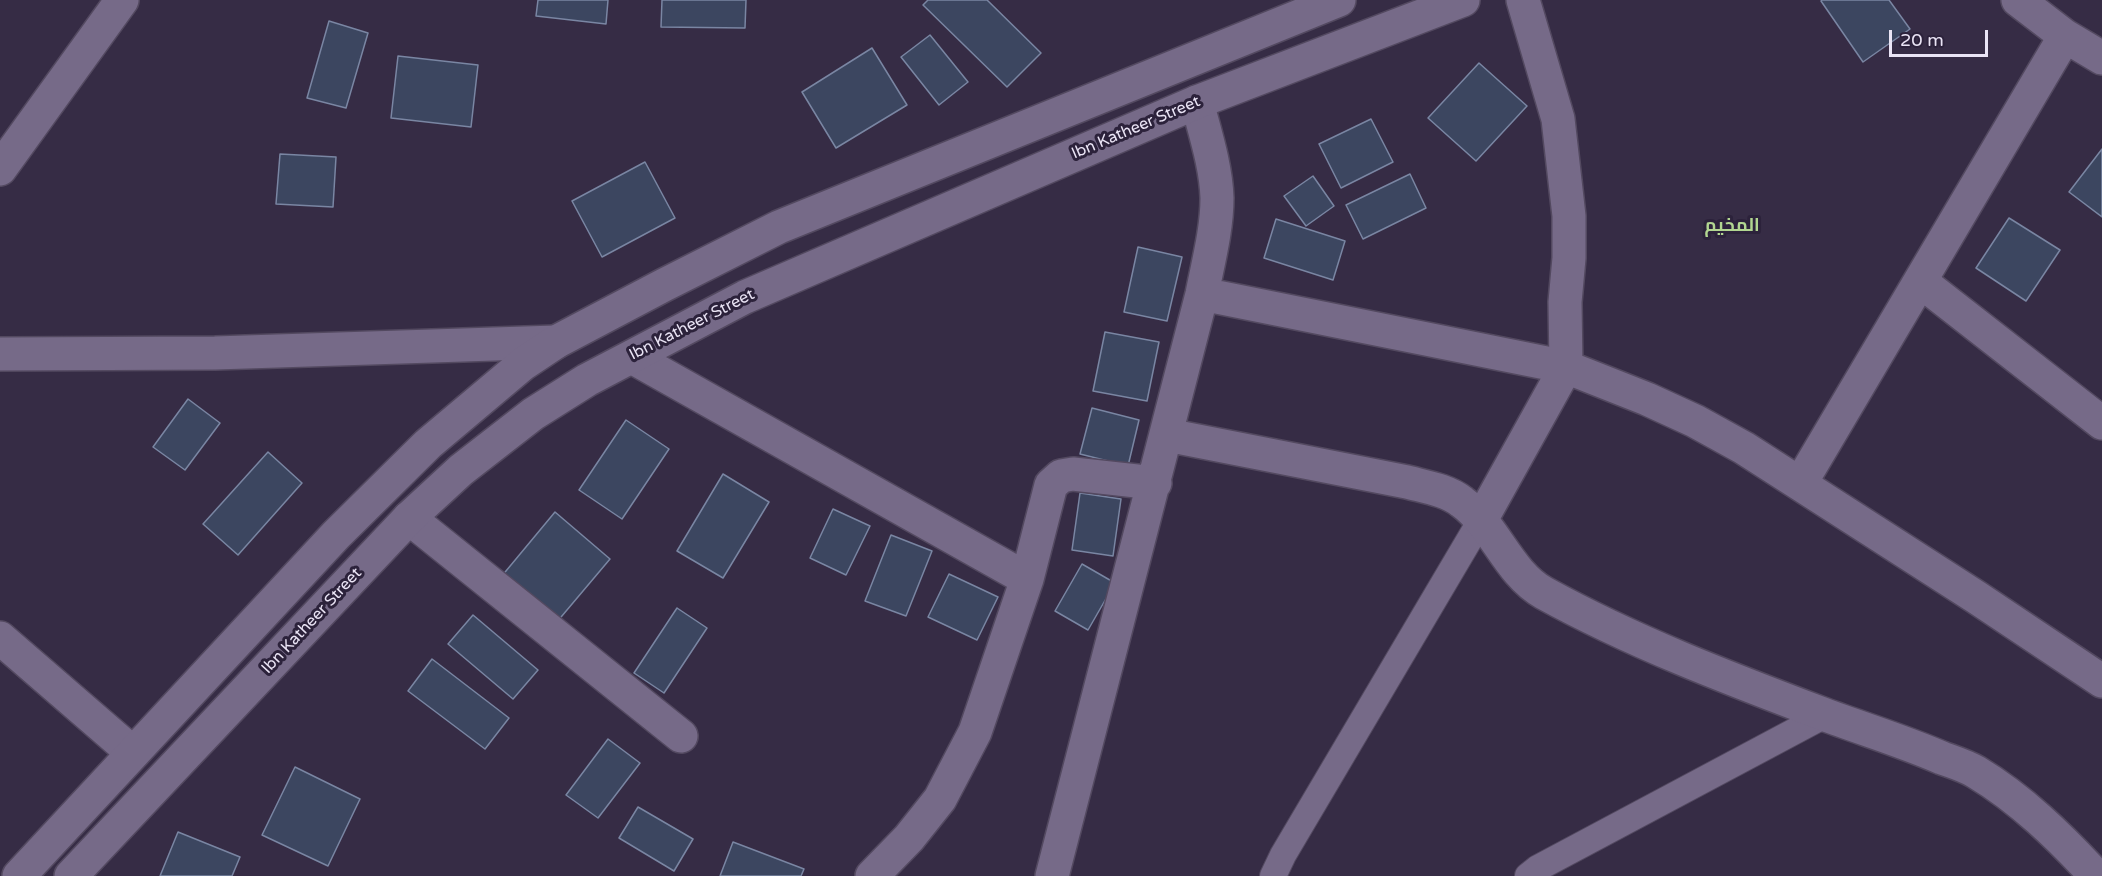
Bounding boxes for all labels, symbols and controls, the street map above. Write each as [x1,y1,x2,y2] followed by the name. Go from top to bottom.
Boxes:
[1892,18,1991,56] scale bar
[1900,29,1944,51] text: 20 m
[1069,92,1203,164] street label: Ibn Katheer Street
[1704,215,1760,237] district label: المخيم
[626,285,758,365] street label: Ibn Katheer Street
[258,564,366,678] street label: Ibn Katheer Street

